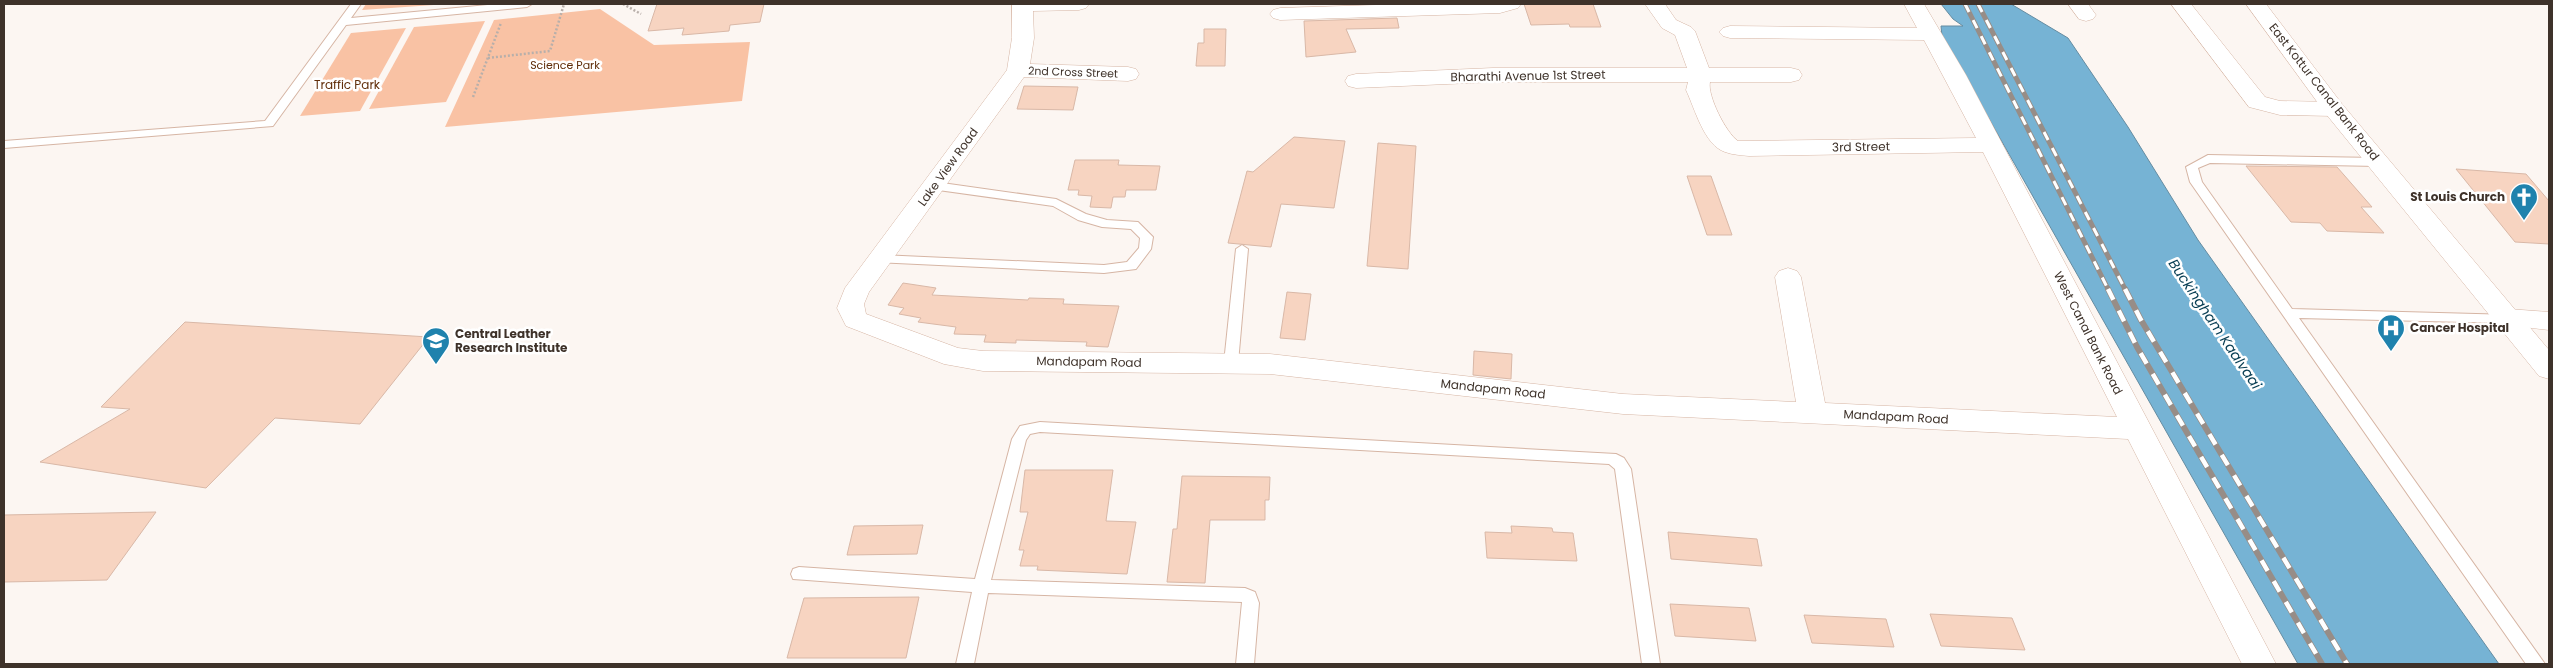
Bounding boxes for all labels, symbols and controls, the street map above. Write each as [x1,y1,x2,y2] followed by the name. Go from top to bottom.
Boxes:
[2265,19,2383,164] street label: East Kottur Canal Bank Road
[530,57,600,73] park label: Science Park
[1028,62,1118,82] street label: 2nd Cross Street
[1450,66,1606,85] street label: Bharathi Avenue 1st Street
[314,76,381,93] park label: Traffic Park
[913,124,982,209] street label: Lake View Road
[1832,137,1890,156] street label: 3rd Street
[2509,182,2539,221] church icon: St Louis Church
[2410,188,2505,205] place label: St Louis Church
[2164,255,2266,394] water label: Buckingham Kaalvaai
[2050,268,2127,397] street label: West Canal Bank Road
[2376,313,2406,352] hospital icon: Cancer Hospital
[2410,319,2509,336] place label: Cancer Hospital
[455,325,568,356] place label: Central Leather Research Institute
[421,326,451,365] school or university icon: Central Leather Research Institute
[1036,352,1142,371] street label: Mandapam Road
[1440,375,1546,402] street label: Mandapam Road
[1843,405,1949,428] street label: Mandapam Road

